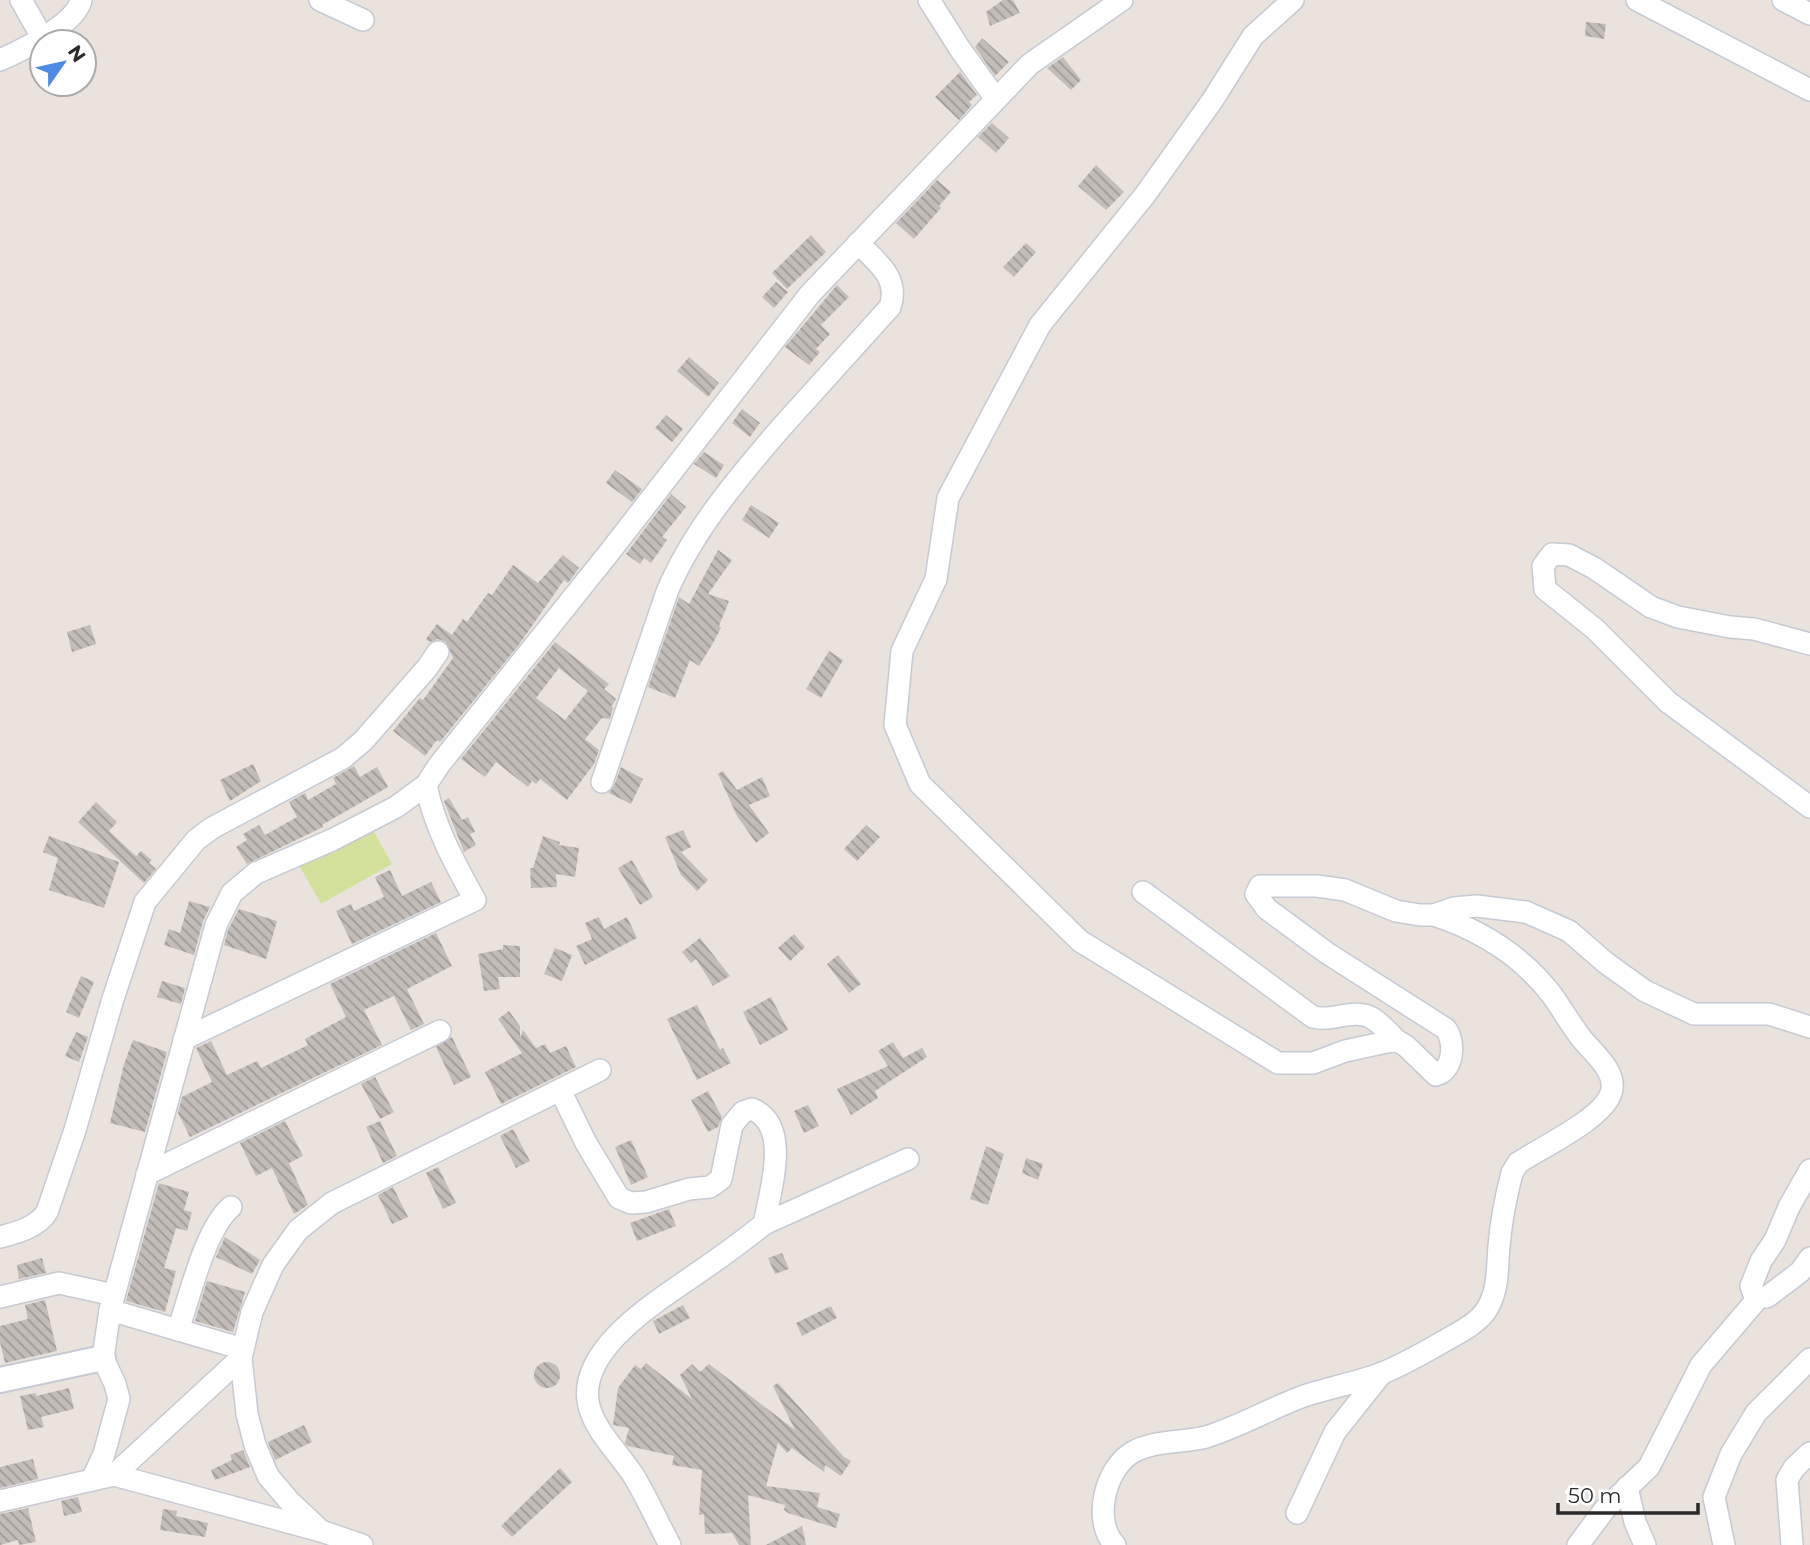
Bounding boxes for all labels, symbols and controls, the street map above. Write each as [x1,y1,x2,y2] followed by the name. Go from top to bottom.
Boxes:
[28,28,98,98] north arrow
[63,41,91,67] text: N
[1558,1472,1698,1516] scale bar
[1568,1483,1622,1508] text: 50 m

